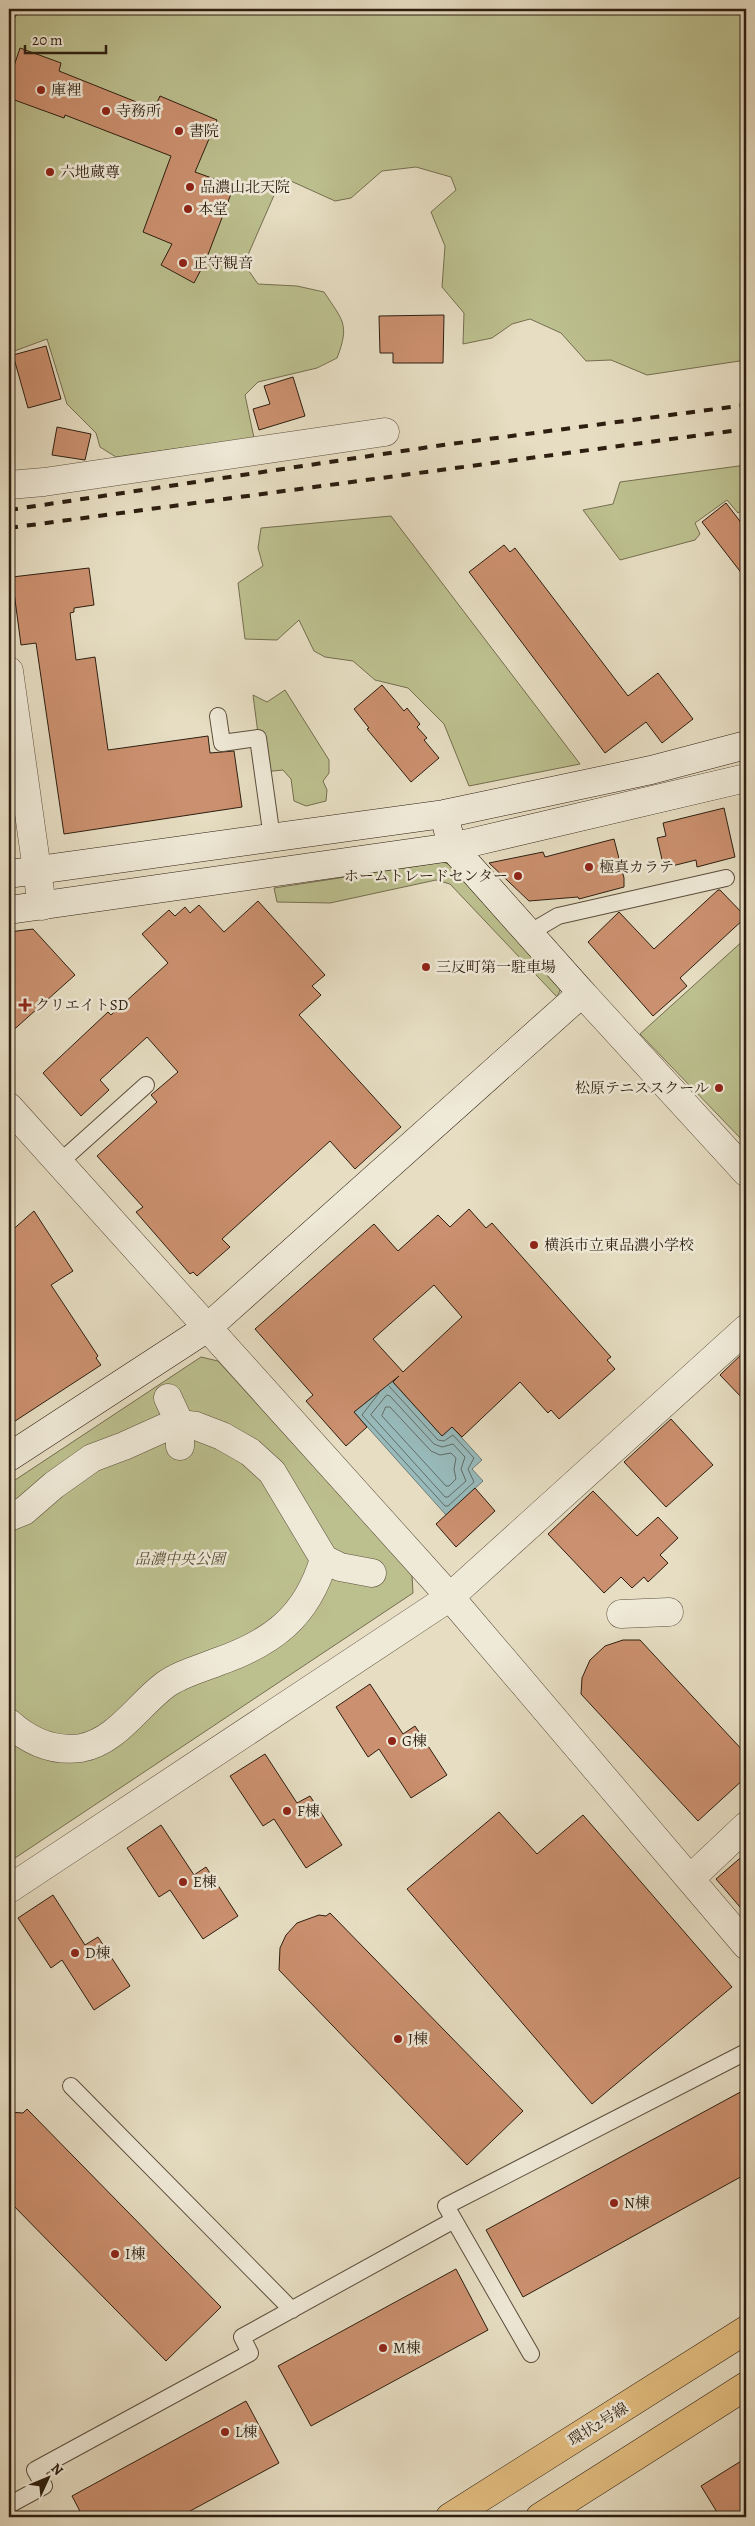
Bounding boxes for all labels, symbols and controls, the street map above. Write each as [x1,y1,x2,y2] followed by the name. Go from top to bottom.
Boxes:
[25,22,106,54] scale bar
[32,30,63,50] text: 20 m
[51,80,81,100] place label: 庫裡
[35,84,47,96] marker: 庫裡
[116,101,161,121] place label: 寺務所
[100,105,112,117] marker: 寺務所
[189,121,219,141] place label: 書院
[173,125,185,137] marker: 書院
[60,162,120,182] place label: 六地蔵尊
[44,166,56,178] marker: 六地蔵尊
[200,177,290,197] place label: 品濃山北天院
[184,181,196,193] marker: 品濃山北天院
[198,199,228,219] place label: 本堂
[182,203,194,215] marker: 本堂
[193,253,253,273] place label: 正守観音
[177,257,189,269] marker: 正守観音
[599,857,674,877] place label: 極真カラテ
[583,861,595,873] marker: 極真カラテ
[344,866,508,886] place label: ホームトレードセンター
[512,870,524,882] marker: ホームトレードセンター
[436,957,556,977] place label: 三反町第一駐車場
[420,961,432,973] marker: 三反町第一駐車場
[35,995,128,1015] place label: クリエイトSD
[19,999,31,1011] marker: クリエイトSD
[575,1078,709,1098] place label: 松原テニススクール
[713,1082,725,1094] marker: 松原テニススクール
[544,1235,694,1255] place label: 横浜市立東品濃小学校
[528,1239,540,1251] marker: 横浜市立東品濃小学校
[135,1549,228,1569] park label: 品濃中央公園
[402,1731,427,1751] place label: G棟
[386,1735,398,1747] marker: G棟
[297,1801,320,1821] place label: F棟
[281,1805,293,1817] marker: F棟
[193,1872,217,1892] place label: E棟
[177,1876,189,1888] marker: E棟
[85,1943,111,1963] place label: D棟
[69,1947,81,1959] marker: D棟
[408,2029,428,2049] place label: J棟
[392,2033,404,2045] marker: J棟
[624,2193,650,2213] place label: N棟
[608,2197,620,2209] marker: N棟
[125,2244,145,2264] place label: I棟
[109,2248,121,2260] marker: I棟
[393,2338,421,2358] place label: M棟
[377,2342,389,2354] marker: M棟
[564,2398,632,2450] street label: 環状2号線
[235,2422,258,2442] place label: L棟
[219,2426,231,2438] marker: L棟
[22,2454,72,2504] north arrow
[47,2459,67,2480] text: N

